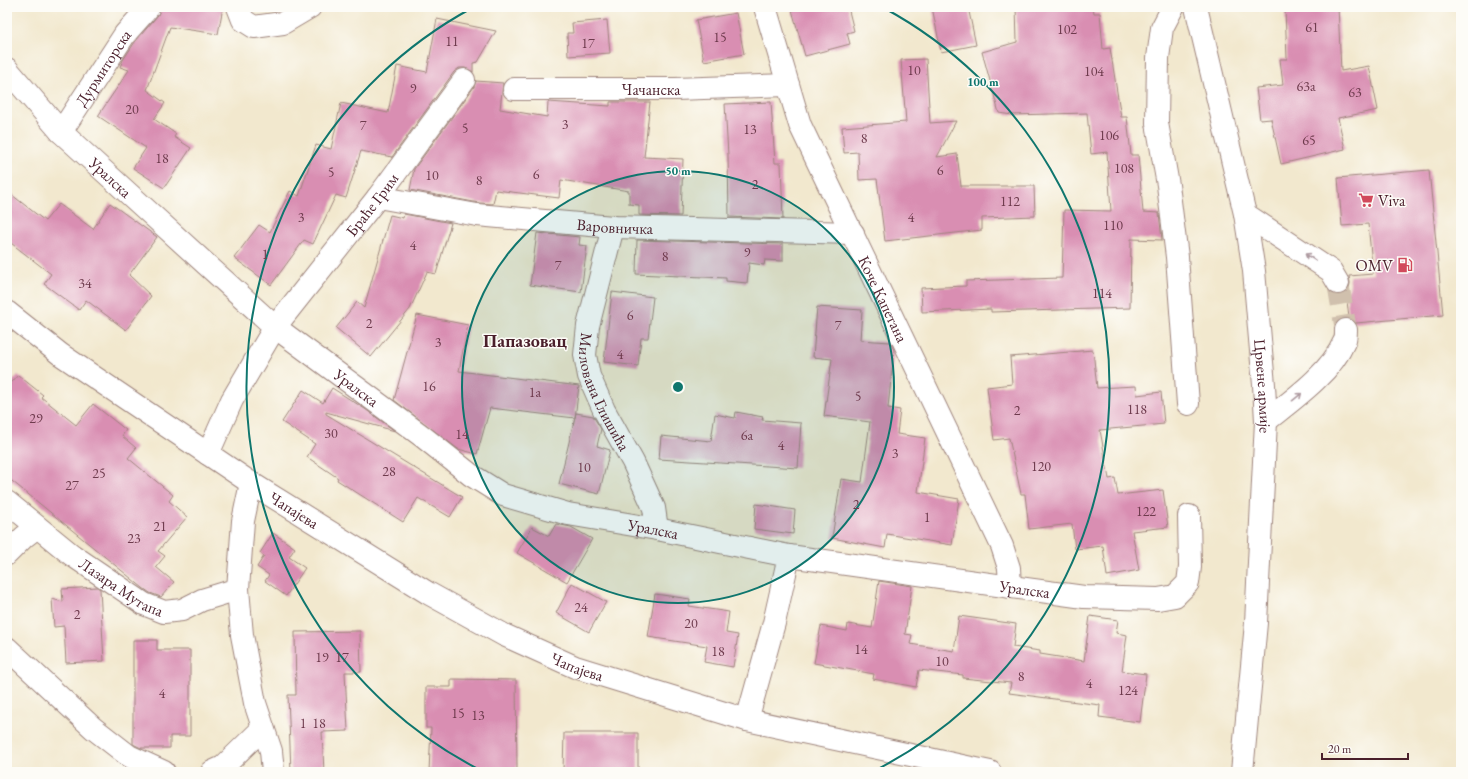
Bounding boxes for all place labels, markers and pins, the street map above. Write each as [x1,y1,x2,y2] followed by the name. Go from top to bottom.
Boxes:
[1378,190,1406,211] place label: Viva
[1357,191,1375,209] supermarket icon: Viva
[1356,255,1393,276] place label: OMV
[1396,256,1414,274] fuel station icon: OMV
[671,380,685,394] centre of rings

